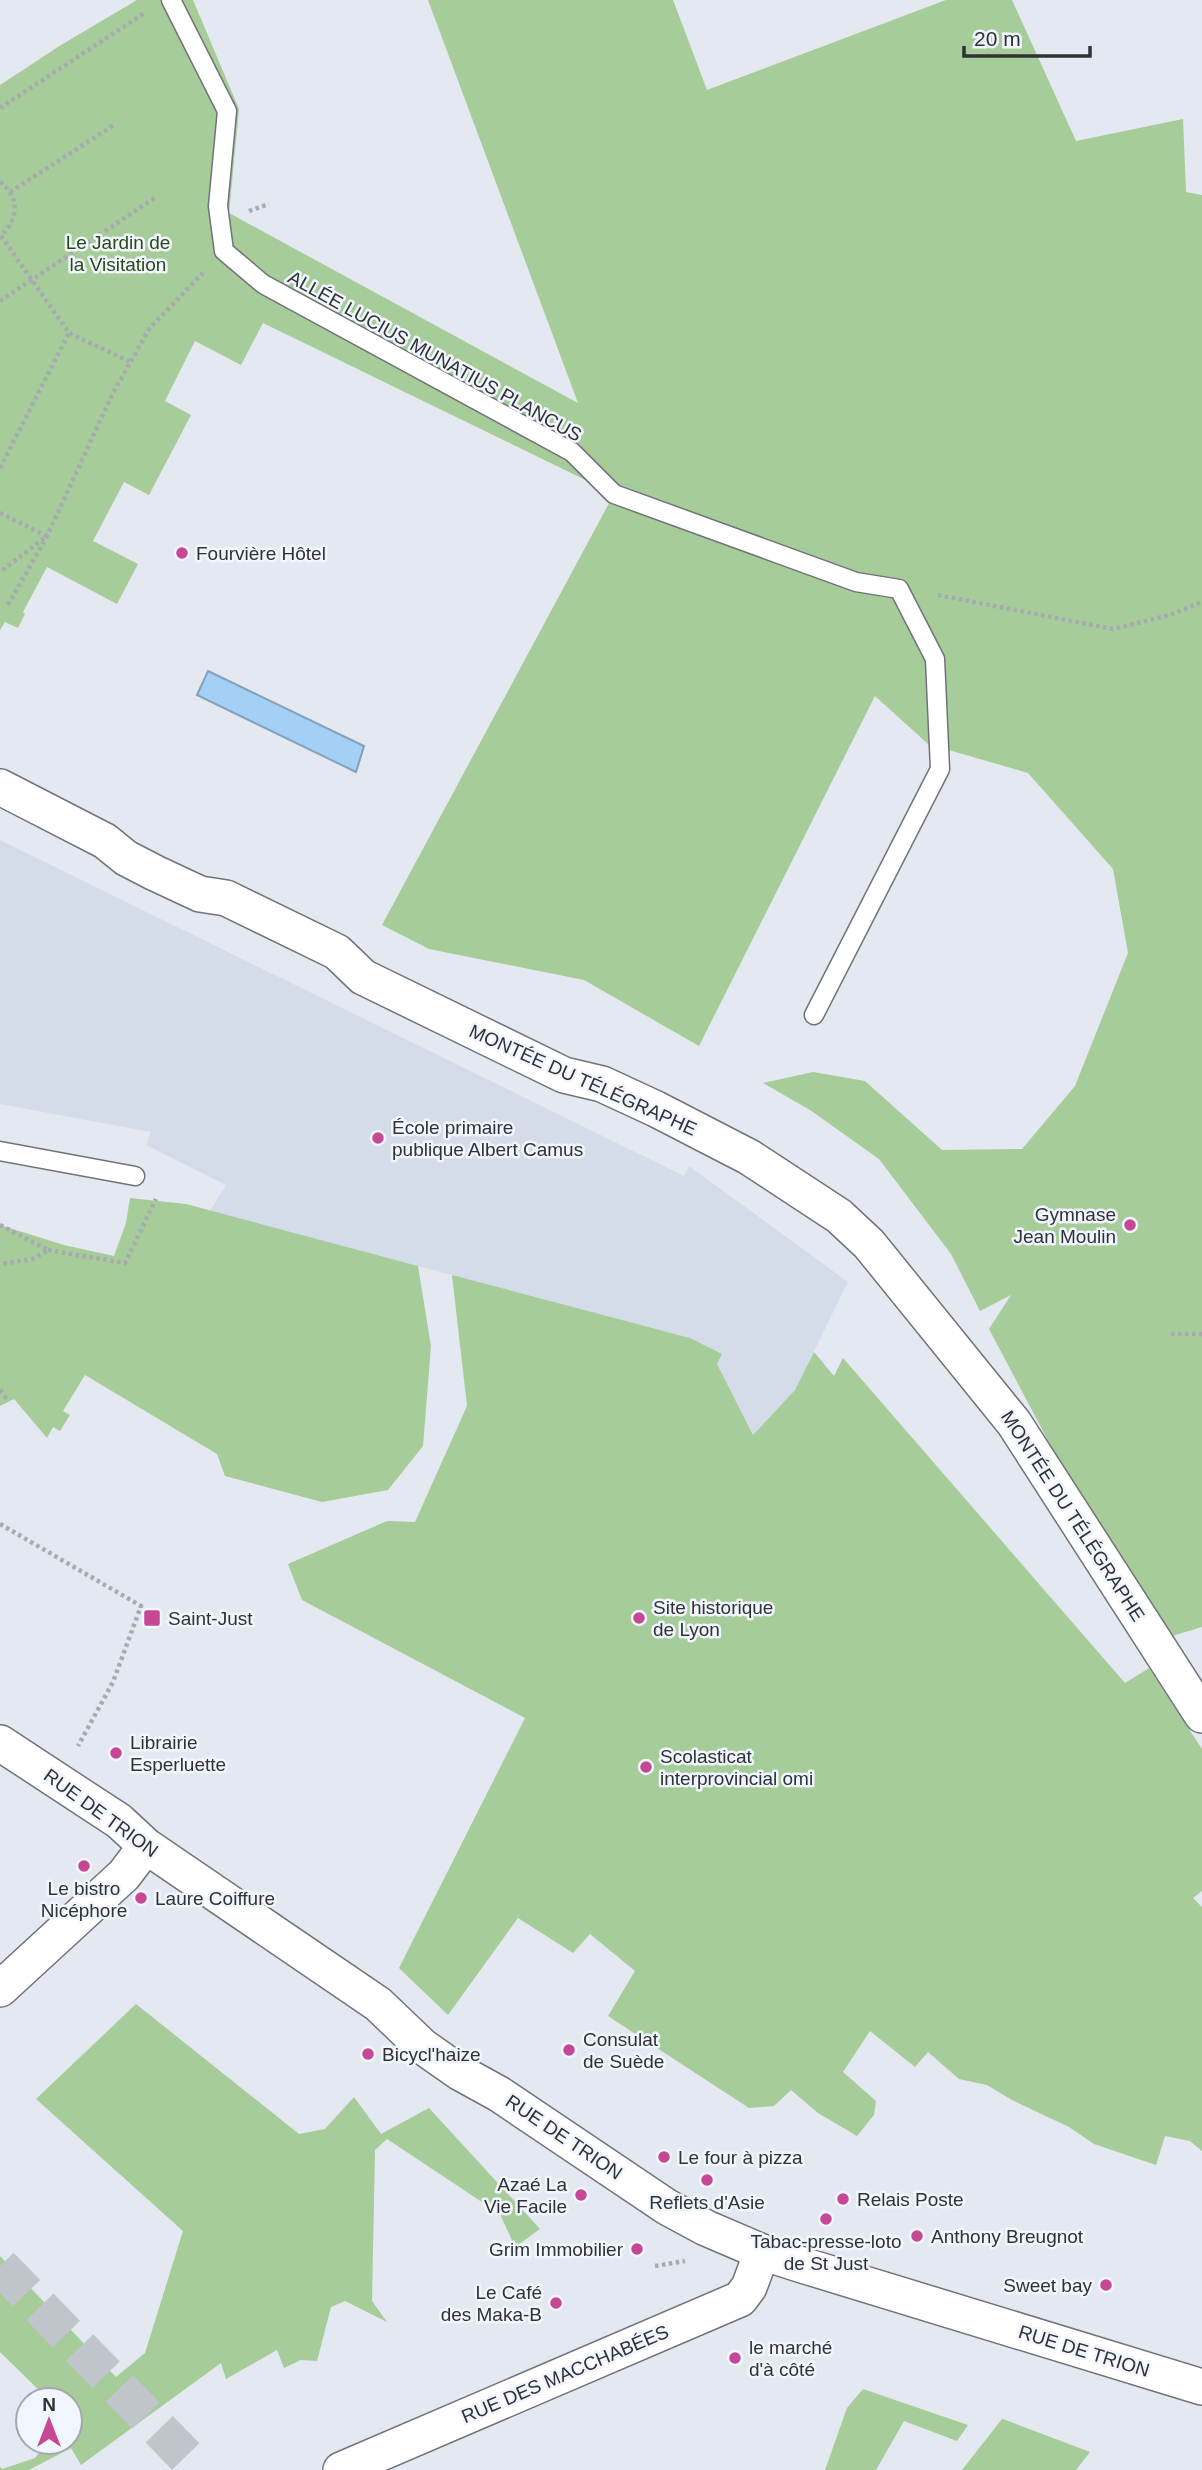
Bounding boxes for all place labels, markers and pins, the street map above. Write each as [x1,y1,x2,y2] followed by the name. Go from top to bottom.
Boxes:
[196,543,326,564] place label: Fourvière Hôtel
[174,545,190,561] marker: Fourvière Hôtel
[392,1117,583,1160] place label: École primaire publique Albert Camus
[370,1130,386,1146] marker: École primaire publique Albert Camus
[1014,1204,1116,1247] place label: Gymnase Jean Moulin
[1122,1217,1138,1233] marker: Gymnase Jean Moulin
[653,1597,773,1640] place label: Site historique de Lyon
[142,1608,162,1628] marker: Saint-Just
[168,1608,253,1629] place label: Saint-Just
[631,1610,647,1626] marker: Site historique de Lyon
[130,1732,226,1775] place label: Librairie Esperluette
[108,1745,124,1761] marker: Librairie Esperluette
[660,1746,813,1789] place label: Scolasticat interprovincial omi
[638,1759,654,1775] marker: Scolasticat interprovincial omi
[76,1858,92,1874] marker: Le bistro Nicéphore
[41,1878,127,1921] place label: Le bistro Nicéphore
[155,1888,275,1909] place label: Laure Coiffure
[133,1890,149,1906] marker: Laure Coiffure
[583,2029,664,2072] place label: Consulat de Suède
[561,2042,577,2058] marker: Consulat de Suède
[382,2044,481,2065] place label: Bicycl'haize
[360,2046,376,2062] marker: Bicycl'haize
[678,2147,803,2168] place label: Le four à pizza
[656,2149,672,2165] marker: Le four à pizza
[699,2172,715,2188] marker: Reflets d'Asie
[484,2174,567,2217] place label: Azaé La Vie Facile
[573,2187,589,2203] marker: Azaé La Vie Facile
[857,2189,964,2210] place label: Relais Poste
[835,2191,851,2207] marker: Relais Poste
[649,2192,765,2213] place label: Reflets d'Asie
[818,2211,834,2227] marker: Tabac-presse-loto de St Just
[931,2226,1084,2247] place label: Anthony Breugnot
[909,2228,925,2244] marker: Anthony Breugnot
[750,2231,902,2274] place label: Tabac-presse-loto de St Just
[489,2239,624,2260] place label: Grim Immobilier
[629,2241,645,2257] marker: Grim Immobilier
[1003,2275,1092,2296] place label: Sweet bay
[1098,2277,1114,2293] marker: Sweet bay
[441,2282,542,2325] place label: Le Café des Maka-B
[548,2295,564,2311] marker: Le Café des Maka-B
[749,2337,832,2380] place label: le marché d'à côté
[727,2350,743,2366] marker: le marché d'à côté

